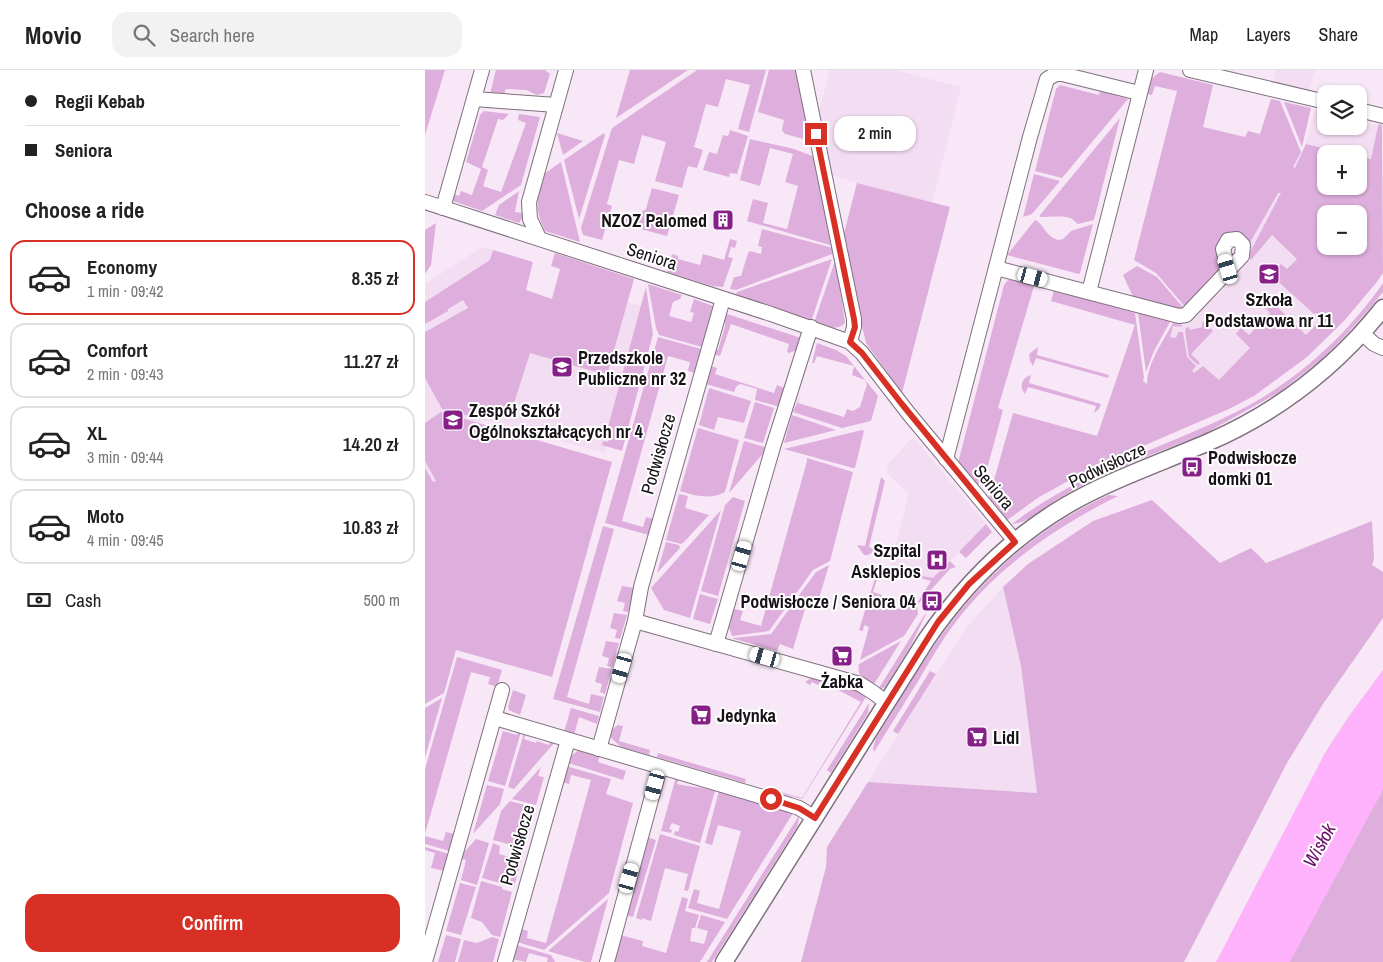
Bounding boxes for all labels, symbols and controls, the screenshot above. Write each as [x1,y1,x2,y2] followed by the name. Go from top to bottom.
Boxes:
[112,12,462,57] search box
[25,19,82,51] text: Movio
[130,21,158,49] icon: search
[170,22,255,48] text: Search here
[1190,22,1218,47] text: Map
[1246,22,1291,47] text: Layers
[1319,22,1358,47] text: Share
[1317,85,1367,255] map controls
[1317,85,1367,135] button: layers
[55,88,145,114] text: Regii Kebab
[833,116,916,152] callout: 2 min
[858,122,892,144] text: 2 min
[805,123,827,145] route end
[55,137,112,163] text: Seniora
[1317,145,1367,195] button: +
[25,195,144,225] text: Choose a ride
[1317,205,1367,255] button: −
[601,208,707,233] place label: NZOZ Palomed
[711,208,735,232] building icon: NZOZ Palomed
[624,236,680,276] street label: Seniora
[1216,252,1239,286] car
[87,254,157,280] text: Economy
[27,255,72,300] icon: car
[1257,262,1281,286] school or university icon: Szkoła Podstawowa nr 11
[352,265,398,291] text: 8.35 zł
[1016,266,1049,288] car
[87,280,164,302] text: 1 min · 09:42
[1205,287,1334,333] place label: Szkoła Podstawowa nr 11
[87,337,148,363] text: Comfort
[27,338,72,383] icon: car
[578,345,686,391] place label: Przedszkole Publiczne nr 32
[344,348,398,374] text: 11.27 zł
[550,355,574,379] school or university icon: Przedszkole Publiczne nr 32
[87,363,164,385] text: 2 min · 09:43
[469,398,644,444] place label: Zespół Szkół Ogólnokształcących nr 4
[441,408,465,432] school or university icon: Zespół Szkół Ogólnokształcących nr 4
[635,411,681,497] street label: Podwisłocze
[87,420,107,446] text: XL
[27,421,72,466] icon: car
[343,431,398,457] text: 14.20 zł
[1064,436,1150,494] street label: Podwisłocze
[1208,445,1297,491] place label: Podwisłocze domki 01
[87,446,164,468] text: 3 min · 09:44
[1180,455,1204,479] bus stop icon: Podwisłocze domki 01
[968,459,1020,515] street label: Seniora
[87,503,124,529] text: Moto
[27,504,72,549] icon: car
[343,514,398,540] text: 10.83 zł
[87,529,164,551] text: 4 min · 09:45
[851,538,921,584] place label: Szpital Asklepios
[730,540,753,572] car
[925,548,949,572] hospital icon: Szpital Asklepios
[25,586,53,614] icon: cash
[65,587,101,613] text: Cash
[364,589,400,611] text: 500 m
[740,589,917,614] place label: Podwisłocze / Seniora 04
[920,589,944,613] bus stop icon: Podwisłocze / Seniora 04
[830,644,854,668] supermarket icon: Żabka
[748,646,781,668] car
[610,652,633,684] car
[821,669,864,694] place label: Żabka
[689,703,713,727] supermarket icon: Jedynka
[717,703,777,728] place label: Jedynka
[965,725,989,749] supermarket icon: Lidl
[993,725,1019,750] place label: Lidl
[643,769,666,801] car
[760,788,782,810] route start
[494,802,540,888] street label: Podwisłocze
[1296,817,1342,872] water label: Wisłok
[617,862,640,894] car
[25,894,400,952] button: Confirm

